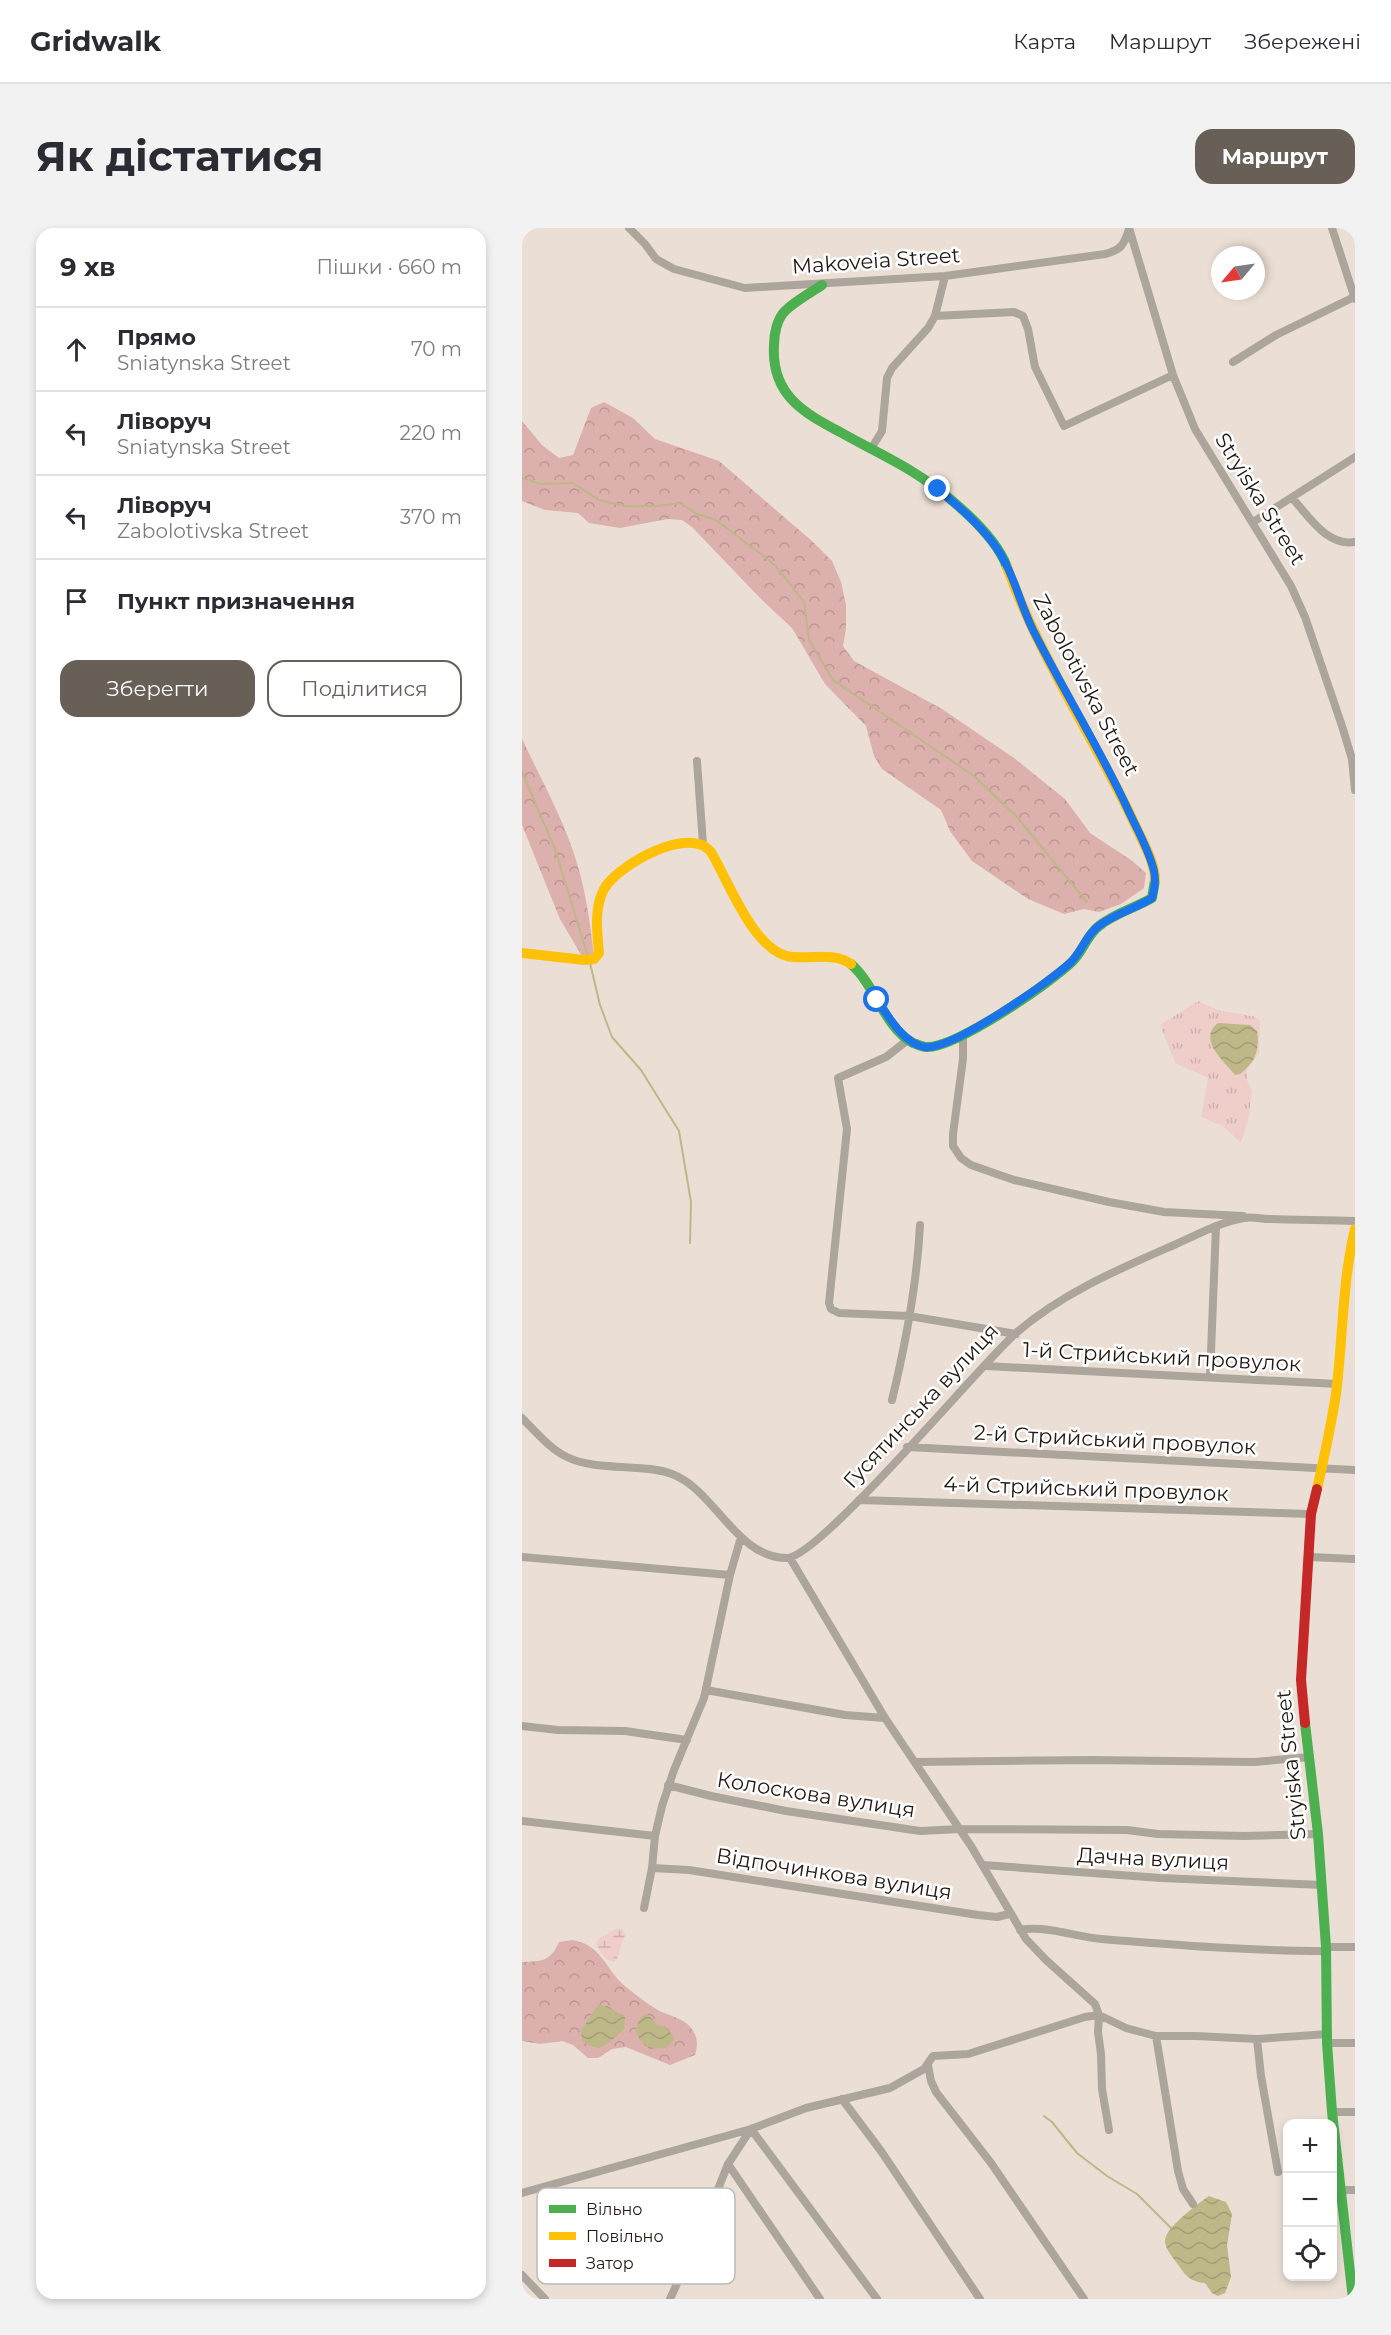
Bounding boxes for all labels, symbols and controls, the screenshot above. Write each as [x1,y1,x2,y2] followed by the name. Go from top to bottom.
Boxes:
[30,24,161,58] text: Gridwalk
[1013,29,1076,54] text: Карта
[1109,29,1211,54] text: Маршрут
[1244,29,1361,54] text: Збережені
[1195,129,1355,184] button: Маршрут
[36,130,324,182] text: Як дістатися
[791,242,961,279] street label: Makoveia Street
[1211,246,1265,300] north arrow
[60,251,115,283] text: 9 хв
[317,255,462,279] text: Пішки · 660 m
[117,324,196,351] text: Прямо
[60,333,93,366] icon: ahead
[411,337,462,361] text: 70 m
[117,351,291,375] text: Sniatynska Street
[117,408,212,435] text: Ліворуч
[60,417,93,450] icon: left
[400,421,462,445] text: 220 m
[1210,428,1311,569] street label: Stryiska Street
[117,435,291,459] text: Sniatynska Street
[924,475,950,501] route end
[117,492,212,519] text: Ліворуч
[60,501,93,534] icon: left
[400,505,462,529] text: 370 m
[117,519,309,543] text: Zabolotivska Street
[60,585,93,618] icon: arrive
[117,588,355,615] text: Пункт призначення
[1028,590,1145,780] street label: Zabolotivska Street
[60,660,255,717] button: Зберегти
[267,660,462,717] button: Поділитися
[863,986,889,1012] route start
[838,1318,1003,1493] street label: Гусятинська вулиця
[1022,1337,1302,1376] street label: 1-й Стрийський провулок
[973,1420,1257,1459] street label: 2-й Стрийський провулок
[943,1471,1229,1506] street label: 4-й Стрийський провулок
[1270,1689,1311,1841] street label: Stryiska Street
[715,1766,917,1823] street label: Колоскова вулиця
[1076,1842,1230,1875] street label: Дачна вулиця
[714,1843,954,1904] street label: Відпочинкова вулиця
[1283,2119,1337,2281] map controls
[1283,2119,1337,2173] button: +
[1283,2173,1337,2227] button: −
[537,2188,735,2284] legend
[586,2200,642,2219] text: Вільно
[586,2227,664,2246] text: Повільно
[1283,2227,1337,2281] button: locate
[586,2254,634,2273] text: Затор

